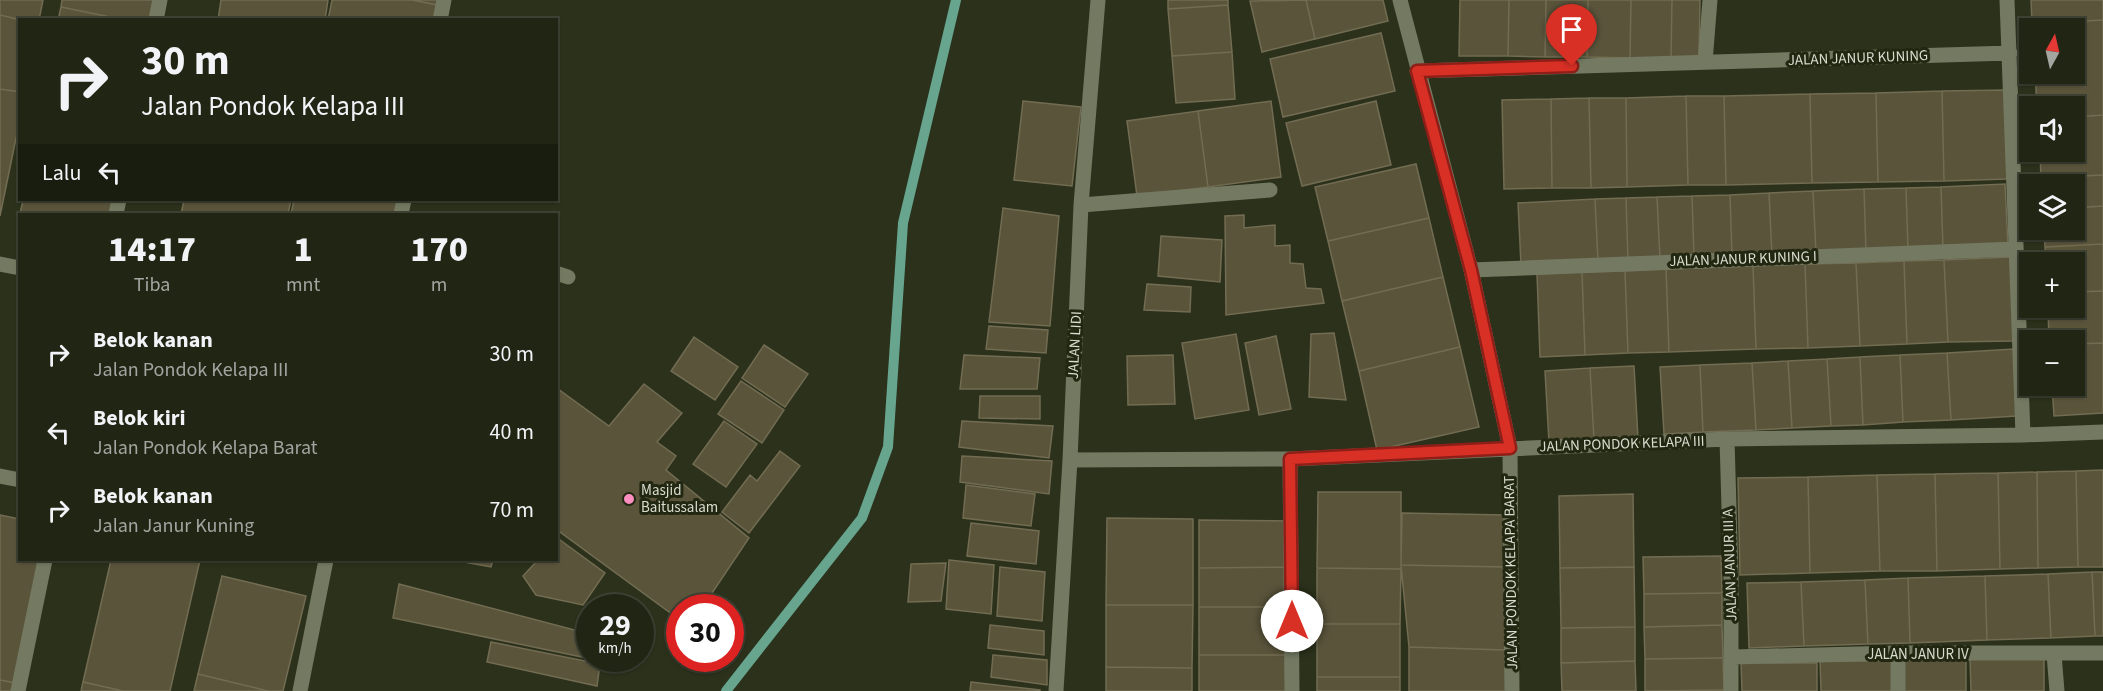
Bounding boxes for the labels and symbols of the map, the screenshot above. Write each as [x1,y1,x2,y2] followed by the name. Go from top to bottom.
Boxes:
[1546,4,1597,66] pin
[2019,18,2085,84] north arrow
[1787,45,1929,71] street label: JALAN JANUR KUNING
[1669,246,1817,272] street label: JALAN JANUR KUNING I
[1063,311,1087,379] street label: JALAN LIDI
[1539,431,1705,457] street label: JALAN PONDOK KELAPA III
[1499,476,1523,670] street label: JALAN PONDOK KELAPA BARAT
[641,480,718,518] place label: Masjid Baitussalam
[622,492,636,506] marker: Masjid Baitussalam
[1718,507,1742,622] street label: JALAN JANUR III A
[1260,589,1324,653] position arrow
[666,594,744,672] speed limit sign: 30
[1867,644,1969,665] street label: JALAN JANUR IV

